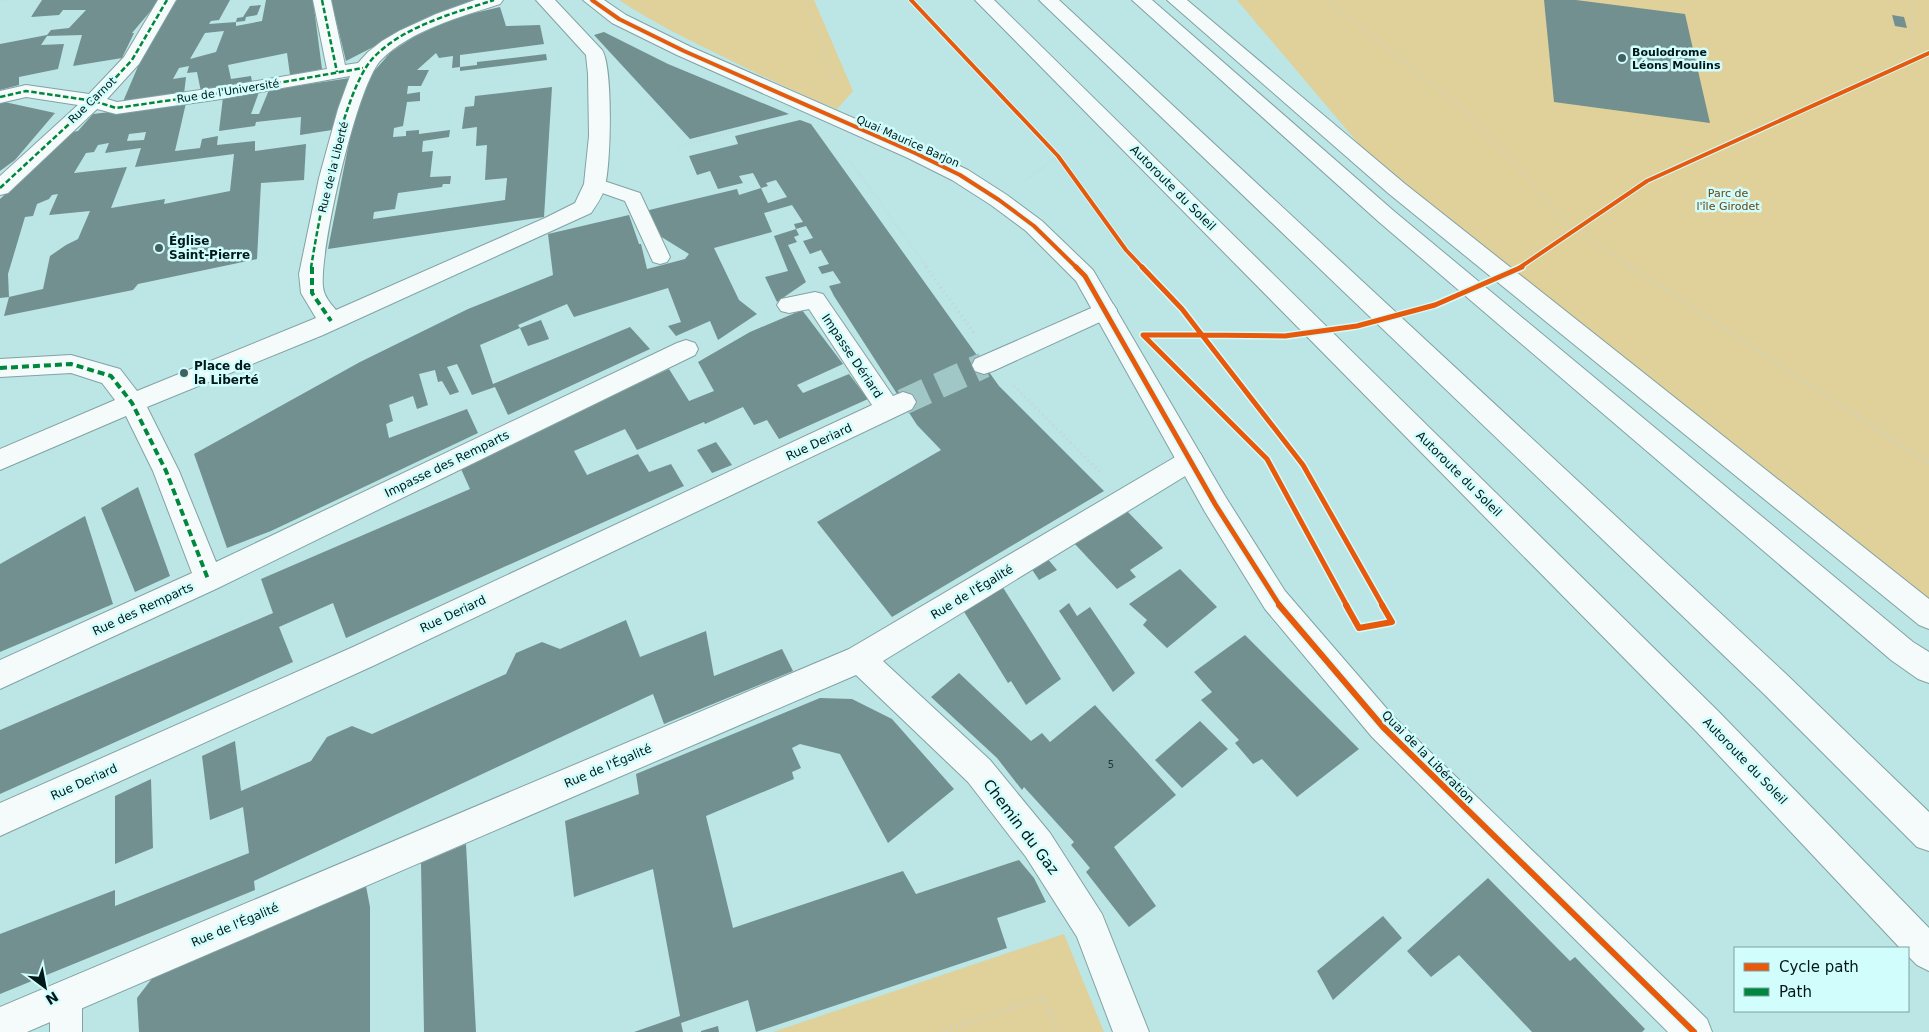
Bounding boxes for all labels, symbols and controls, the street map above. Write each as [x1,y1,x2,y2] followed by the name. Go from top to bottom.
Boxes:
[1632,46,1721,72] place label: Boulodrome Léons Moulins
[1616,52,1628,64] marker: Boulodrome Léons Moulins
[66,74,119,126] street label: Rue Carnot
[176,77,280,106] street label: Rue de l'Université
[854,113,961,170] street label: Quai Maurice Barjon
[316,120,351,214] street label: Rue de la Liberté
[1127,142,1219,234] street label: Autoroute du Soleil
[1696,187,1760,213] park label: Parc de l'île Girodet
[169,233,250,262] place label: Église Saint-Pierre
[153,242,165,254] marker: Église Saint-Pierre
[819,311,885,401] street label: Impasse Dériard
[194,359,259,387] place label: Place de la Liberté
[178,367,190,379] marker: Place de la Liberté
[784,421,854,463] street label: Rue Deriard
[382,428,512,500] street label: Impasse des Remparts
[1413,428,1505,520] street label: Autoroute du Soleil
[928,561,1016,622] street label: Rue de l'Égalité
[90,580,196,638] street label: Rue des Remparts
[418,593,488,635] street label: Rue Deriard
[1379,708,1477,806] street label: Quai de la Libération
[1700,715,1790,807] street label: Autoroute du Soleil
[562,740,654,791] street label: Rue de l'Égalité
[1108,759,1114,770] house number: 5
[49,761,119,803] street label: Rue Deriard
[979,776,1063,878] street label: Chemin du Gaz
[189,899,281,950] street label: Rue de l'Égalité
[1734,947,1909,1012] legend
[1779,958,1859,976] text: Cycle path
[20,962,70,1012] north arrow
[1779,983,1812,1001] text: Path
[43,988,61,1008] text: N

